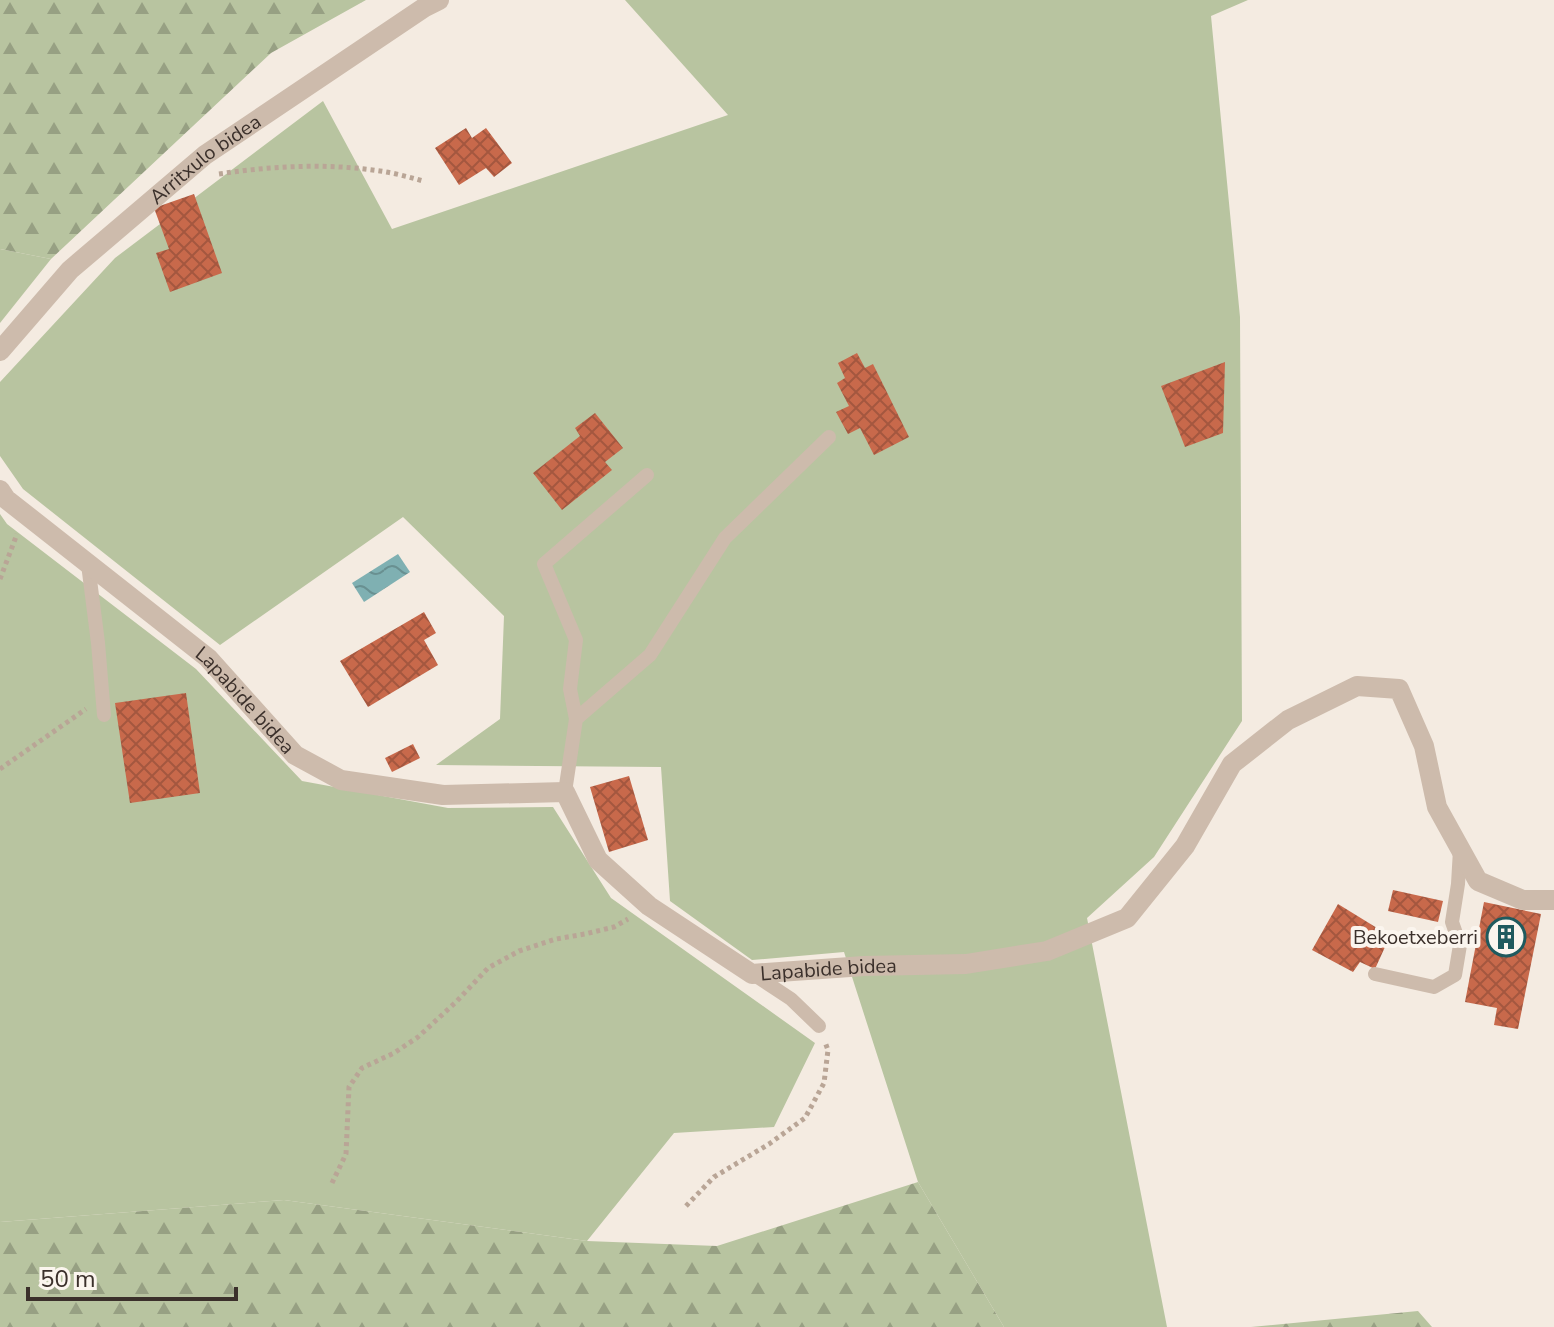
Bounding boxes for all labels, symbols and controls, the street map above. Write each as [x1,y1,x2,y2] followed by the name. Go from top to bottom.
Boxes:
[143,108,266,210] street label: Arritxulo bidea
[190,640,301,760] street label: Lapabide bidea
[1485,916,1527,958] building icon: Bekoetxeberri
[1353,924,1478,951] place label: Bekoetxeberri
[759,952,897,987] street label: Lapabide bidea
[28,1251,236,1301] scale bar
[40,1263,96,1295] text: 50 m

